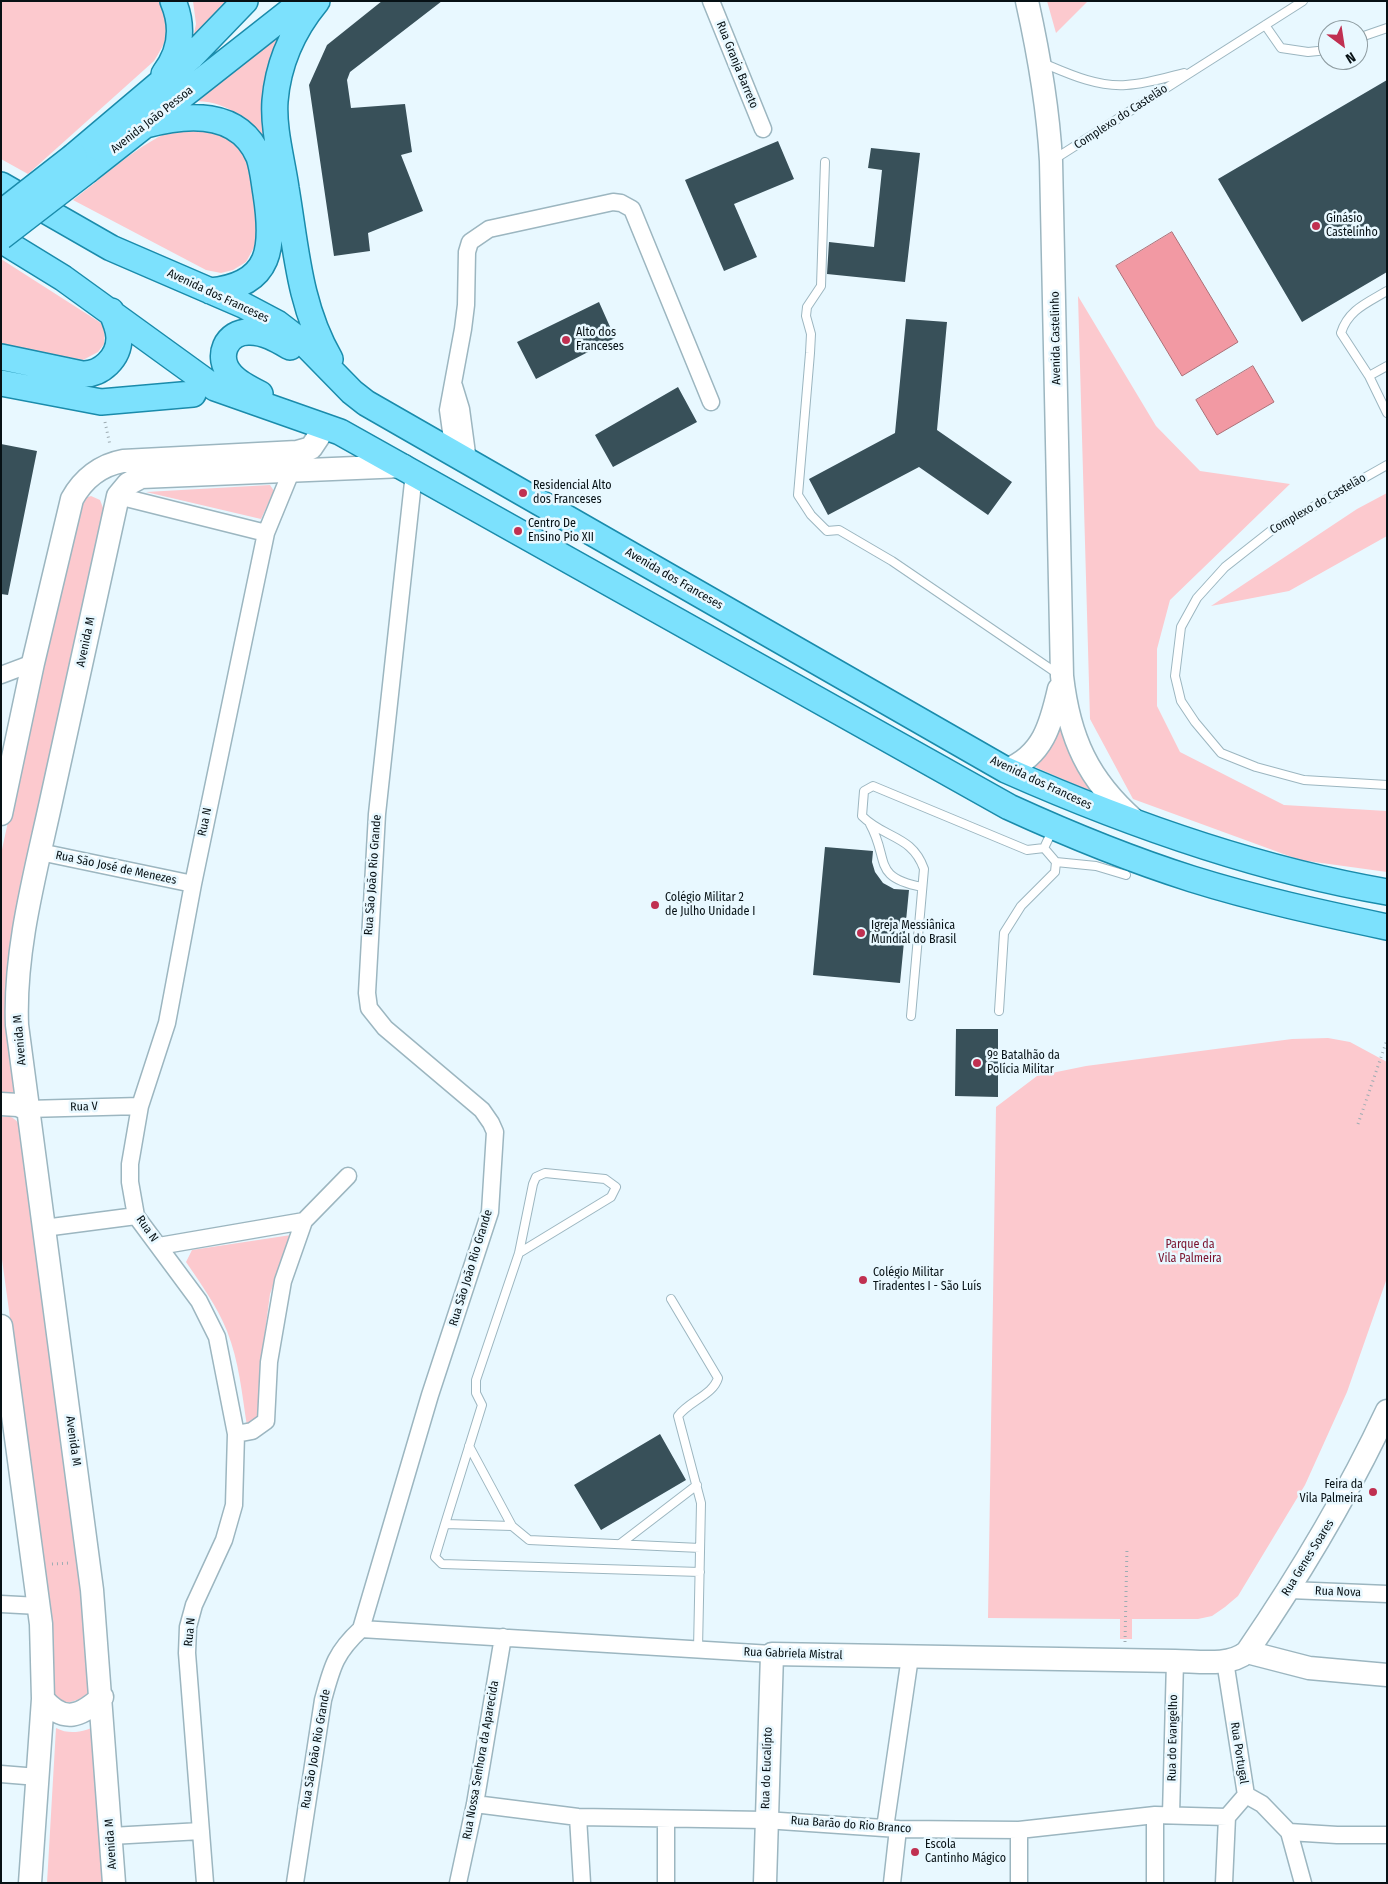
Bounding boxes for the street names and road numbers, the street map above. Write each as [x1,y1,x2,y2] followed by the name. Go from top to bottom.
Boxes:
[713,19,761,111] street label: Rua Granja Barreto
[1072,81,1170,153] street label: Complexo do Castelão
[108,83,196,157] street label: Avenida João Pessoa
[165,266,271,326] street label: Avenida dos Franceses
[1048,291,1064,385] street label: Avenida Castelinho
[1267,471,1369,537] street label: Complexo do Castelão
[623,545,725,613] street label: Avenida dos Franceses
[74,616,98,668] street label: Avenida M
[988,753,1094,813] street label: Avenida dos Franceses
[195,806,215,838] street label: Rua N
[362,814,384,936] street label: Rua São João Rio Grande
[54,848,178,888] street label: Rua São José de Menezes
[11,1014,29,1066] street label: Avenida M
[70,1099,98,1115] street label: Rua V
[446,1208,496,1328] street label: Rua São João Rio Grande
[133,1213,161,1245] street label: Rua N
[62,1415,84,1467] street label: Avenida M
[1279,1517,1337,1599] street label: Rua Genes Soares
[1315,1584,1361,1600] street label: Rua Nova
[181,1617,199,1647] street label: Rua N
[743,1645,843,1663] street label: Rua Gabriela Mistral
[460,1679,502,1841] street label: Rua Nossa Senhora da Aparecida
[298,1688,334,1810] street label: Rua São João Rio Grande
[1165,1694,1181,1782] street label: Rua do Evangelho
[1227,1721,1251,1785] street label: Rua Portugal
[758,1727,776,1809] street label: Rua do Eucalípto
[790,1814,912,1836] street label: Rua Barão do Rio Branco
[102,1818,120,1870] street label: Avenida M

